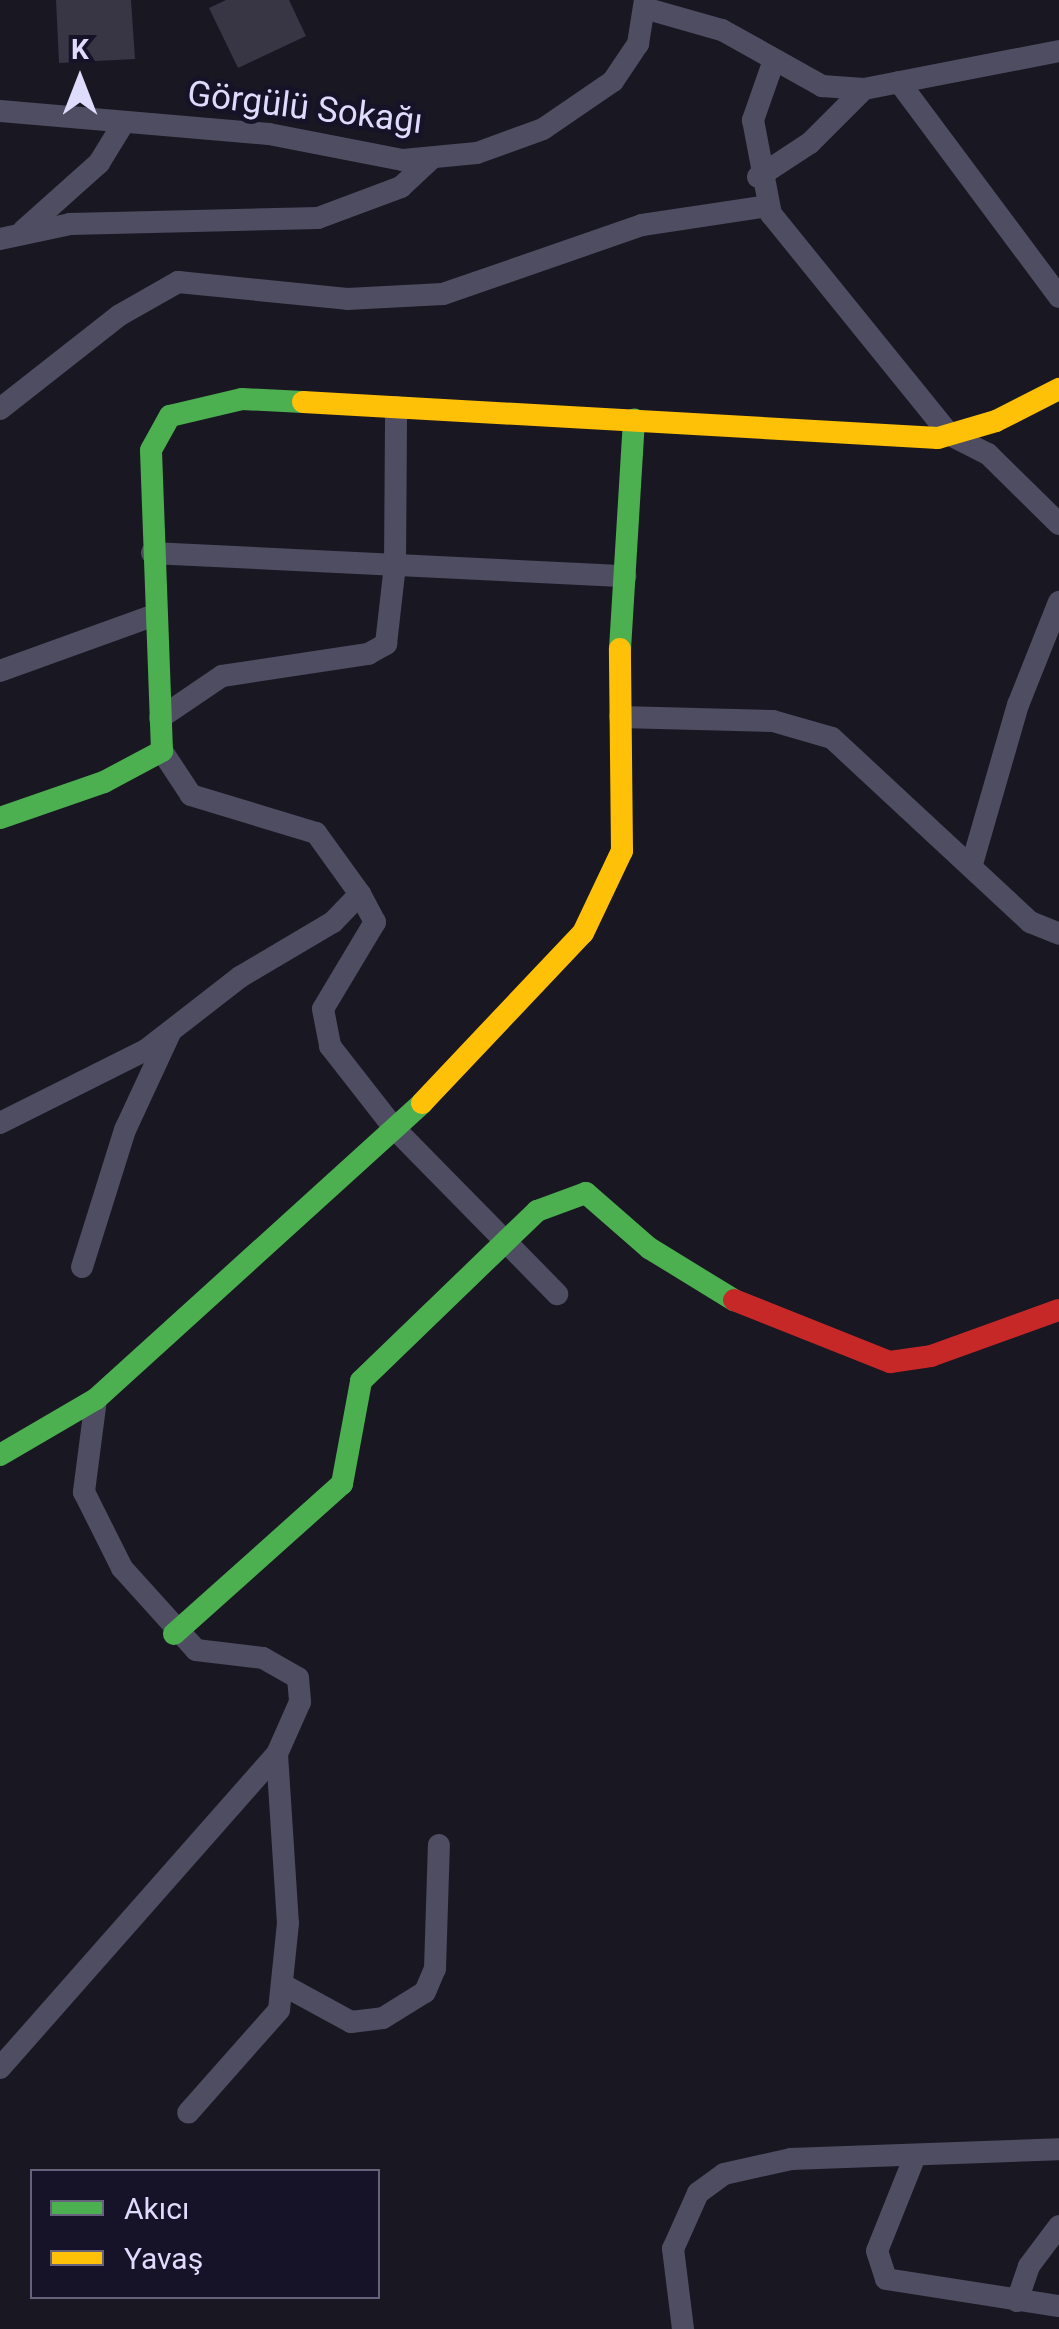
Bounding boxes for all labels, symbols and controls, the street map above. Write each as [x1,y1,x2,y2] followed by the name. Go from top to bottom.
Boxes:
[30,30,130,130] north arrow
[71,33,89,66] text: K
[185,73,425,143] street label: Görgülü Sokağı
[30,2169,380,2299] legend
[124,2191,189,2226] text: Akıcı
[124,2241,203,2276] text: Yavaş

